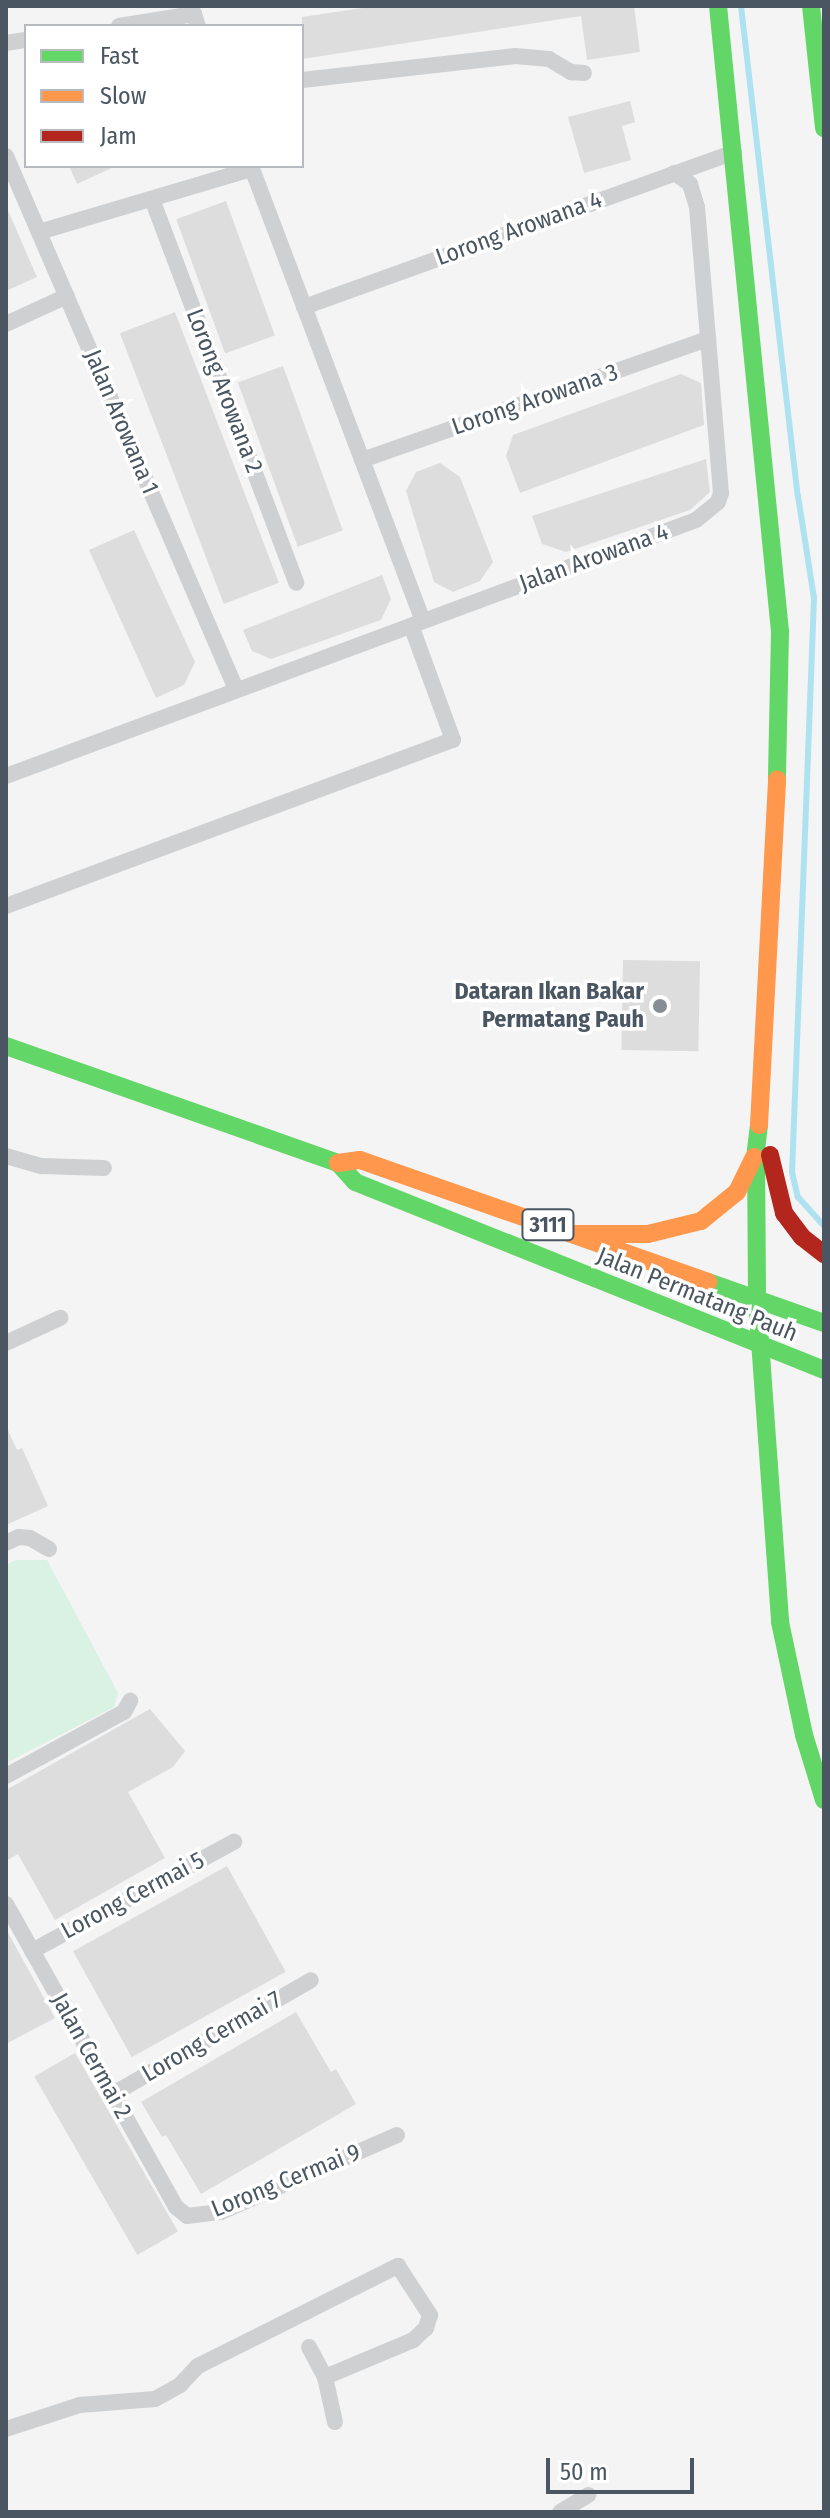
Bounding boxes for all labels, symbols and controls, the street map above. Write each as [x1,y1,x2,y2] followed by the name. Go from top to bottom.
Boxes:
[24,24,304,168] legend
[100,42,139,70] text: Fast
[100,82,146,110] text: Slow
[100,122,137,150] text: Jam
[432,186,606,272] street label: Lorong Arowana 4
[179,305,269,477] street label: Lorong Arowana 2
[78,346,164,498] street label: Jalan Arowana 1
[448,358,622,442] street label: Lorong Arowana 3
[516,518,672,598] street label: Jalan Arowana 4
[455,978,644,1034] place label: Dataran Ikan Bakar Permatang Pauh
[651,997,669,1015] marker: Dataran Ikan Bakar Permatang Pauh
[520,1207,576,1243] road number: 3111
[592,1242,802,1348] street label: Jalan Permatang Pauh
[57,1846,209,1946] street label: Lorong Cermai 5
[137,1985,287,2089] street label: Lorong Cermai 7
[45,1988,137,2124] street label: Jalan Cermai 2
[207,2138,365,2224] street label: Lorong Cermai 9
[550,2442,698,2492] scale bar
[560,2458,608,2486] text: 50 m

